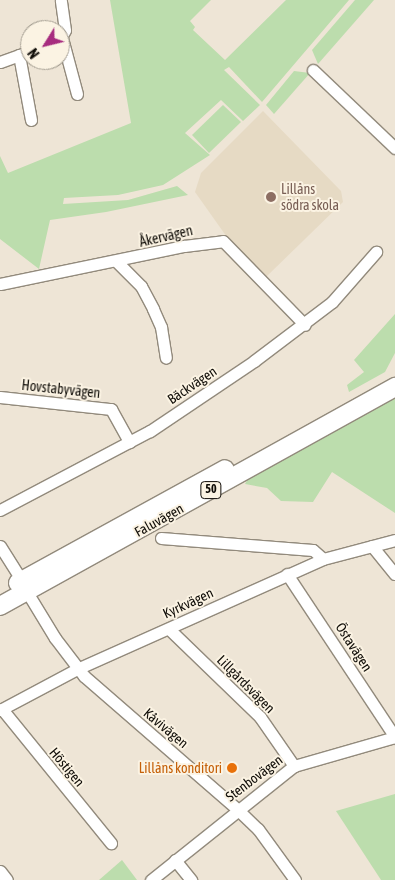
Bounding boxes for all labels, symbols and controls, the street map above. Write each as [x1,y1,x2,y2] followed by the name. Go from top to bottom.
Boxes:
[20,20,70,70] north arrow
[25,45,43,61] text: N
[281,181,339,213] place label: Lillåns södra skola
[265,191,277,203] marker: Lillåns södra skola
[138,222,194,250] street label: Åkervägen
[164,363,220,407] street label: Bäckvägen
[21,377,101,401] street label: Hovstabyvägen
[200,480,222,500] road number: 50
[132,500,186,540] street label: Faluvägen
[160,584,216,622] street label: Kyrkvägen
[332,619,376,675] street label: Östavägen
[214,652,278,716] street label: Lillgårdsvägen
[140,704,192,752] street label: Kåvivägen
[46,744,88,790] street label: Höstigen
[222,751,286,805] street label: Stenbovägen
[139,760,222,776] place label: Lillåns konditori
[226,762,238,774] marker: Lillåns konditori

